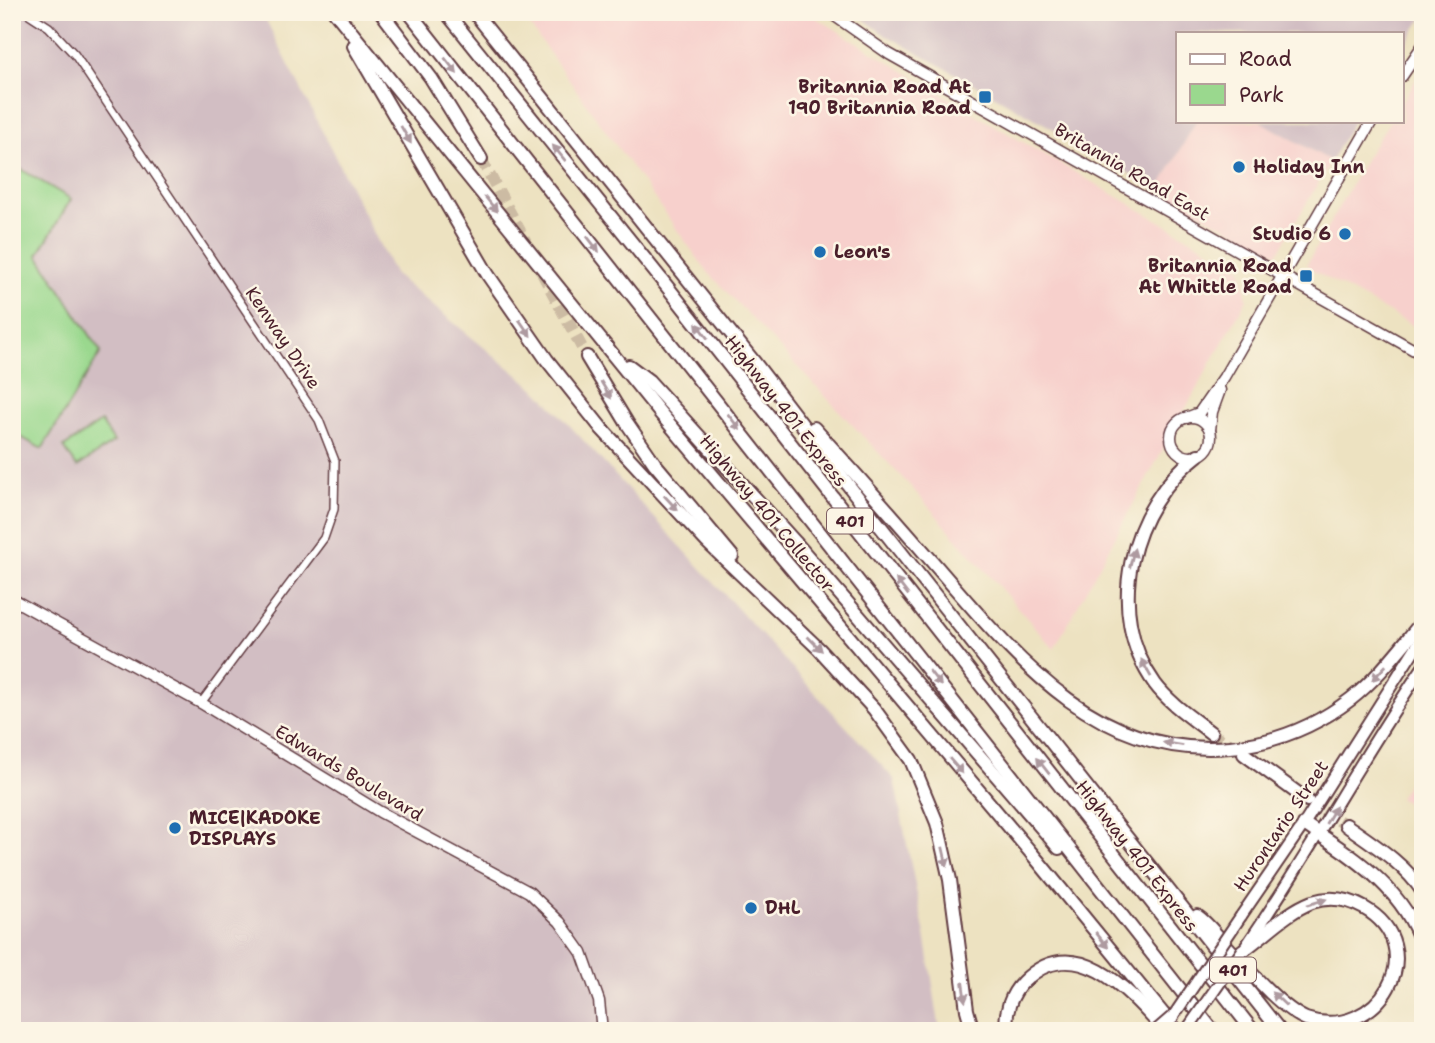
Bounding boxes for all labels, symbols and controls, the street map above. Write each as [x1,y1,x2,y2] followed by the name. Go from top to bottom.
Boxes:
[1176,32,1404,122] legend
[1239,45,1292,73] text: Road
[444,56,459,74] one-way arrow
[788,75,971,120] place label: Britannia Road At 190 Britannia Road
[1239,81,1284,109] text: Park
[977,89,993,105] marker: Britannia Road At 190 Britannia Road
[1050,118,1214,226] street label: Britannia Road East
[399,126,412,145] one-way arrow
[552,145,567,163] one-way arrow
[1253,155,1365,179] place label: Holiday Inn
[1231,159,1247,175] marker: Holiday Inn
[483,196,498,213] one-way arrow
[1253,222,1331,246] place label: Studio 6
[1337,226,1353,242] marker: Studio 6
[585,234,600,252] one-way arrow
[834,240,891,264] place label: Leon's
[812,244,828,260] marker: Leon's
[1139,254,1292,299] place label: Britannia Road At Whittle Road
[1298,268,1314,284] marker: Britannia Road At Whittle Road
[240,282,326,394] street label: Kenway Drive
[518,319,531,338] one-way arrow
[695,322,709,340] one-way arrow
[719,330,853,492] street label: Highway 401 Express
[600,381,613,400] one-way arrow
[727,413,741,431] one-way arrow
[694,430,840,596] street label: Highway 401 Collector
[662,494,678,511] one-way arrow
[827,508,873,534] road number: 401
[1127,547,1138,569] one-way arrow
[896,578,910,596] one-way arrow
[806,636,823,653] one-way arrow
[1140,659,1152,678] one-way arrow
[1371,664,1387,681] one-way arrow
[928,669,942,687] one-way arrow
[270,719,428,827] street label: Edwards Boulevard
[1162,738,1184,749] one-way arrow
[1228,755,1334,896] street label: Hurontario Street
[948,757,963,774] one-way arrow
[1036,757,1051,774] one-way arrow
[1070,775,1204,937] street label: Highway 401 Express
[1325,805,1337,824] one-way arrow
[189,806,321,851] place label: MICE|KADOKE DISPLAYS
[167,820,183,836] marker: MICE|KADOKE DISPLAYS
[940,846,951,868] one-way arrow
[765,896,801,920] place label: DHL
[1307,897,1328,907] one-way arrow
[743,900,759,916] marker: DHL
[1095,931,1110,949] one-way arrow
[1210,958,1256,982] road number: 401
[959,981,970,1003] one-way arrow
[1270,991,1288,1007] one-way arrow

